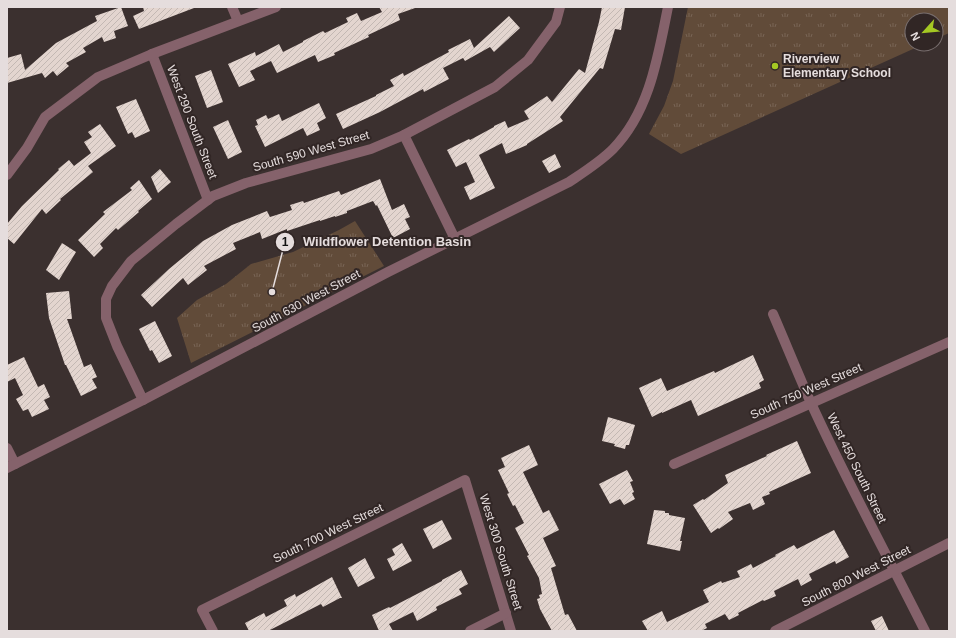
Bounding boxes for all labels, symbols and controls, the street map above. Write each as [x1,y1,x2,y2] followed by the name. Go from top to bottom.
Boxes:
[904,12,944,52] north arrow
[908,30,922,43] text: N
[783,52,891,80] place label: Riverview Elementary School
[770,61,780,71] marker: Riverview Elementary School
[164,63,220,181] street label: West 290 South Street
[251,127,371,174] street label: South 590 West Street
[275,229,479,254] callout: Wildflower Detention Basin
[303,234,471,249] text: Wildflower Detention Basin
[282,235,289,249] text: 1
[250,266,363,335] street label: South 630 West Street
[748,360,865,422] street label: South 750 West Street
[824,411,890,526] street label: West 450 South Street
[477,492,526,612] street label: West 300 South Street
[271,500,386,566] street label: South 700 West Street
[799,542,913,610] street label: South 800 West Street

